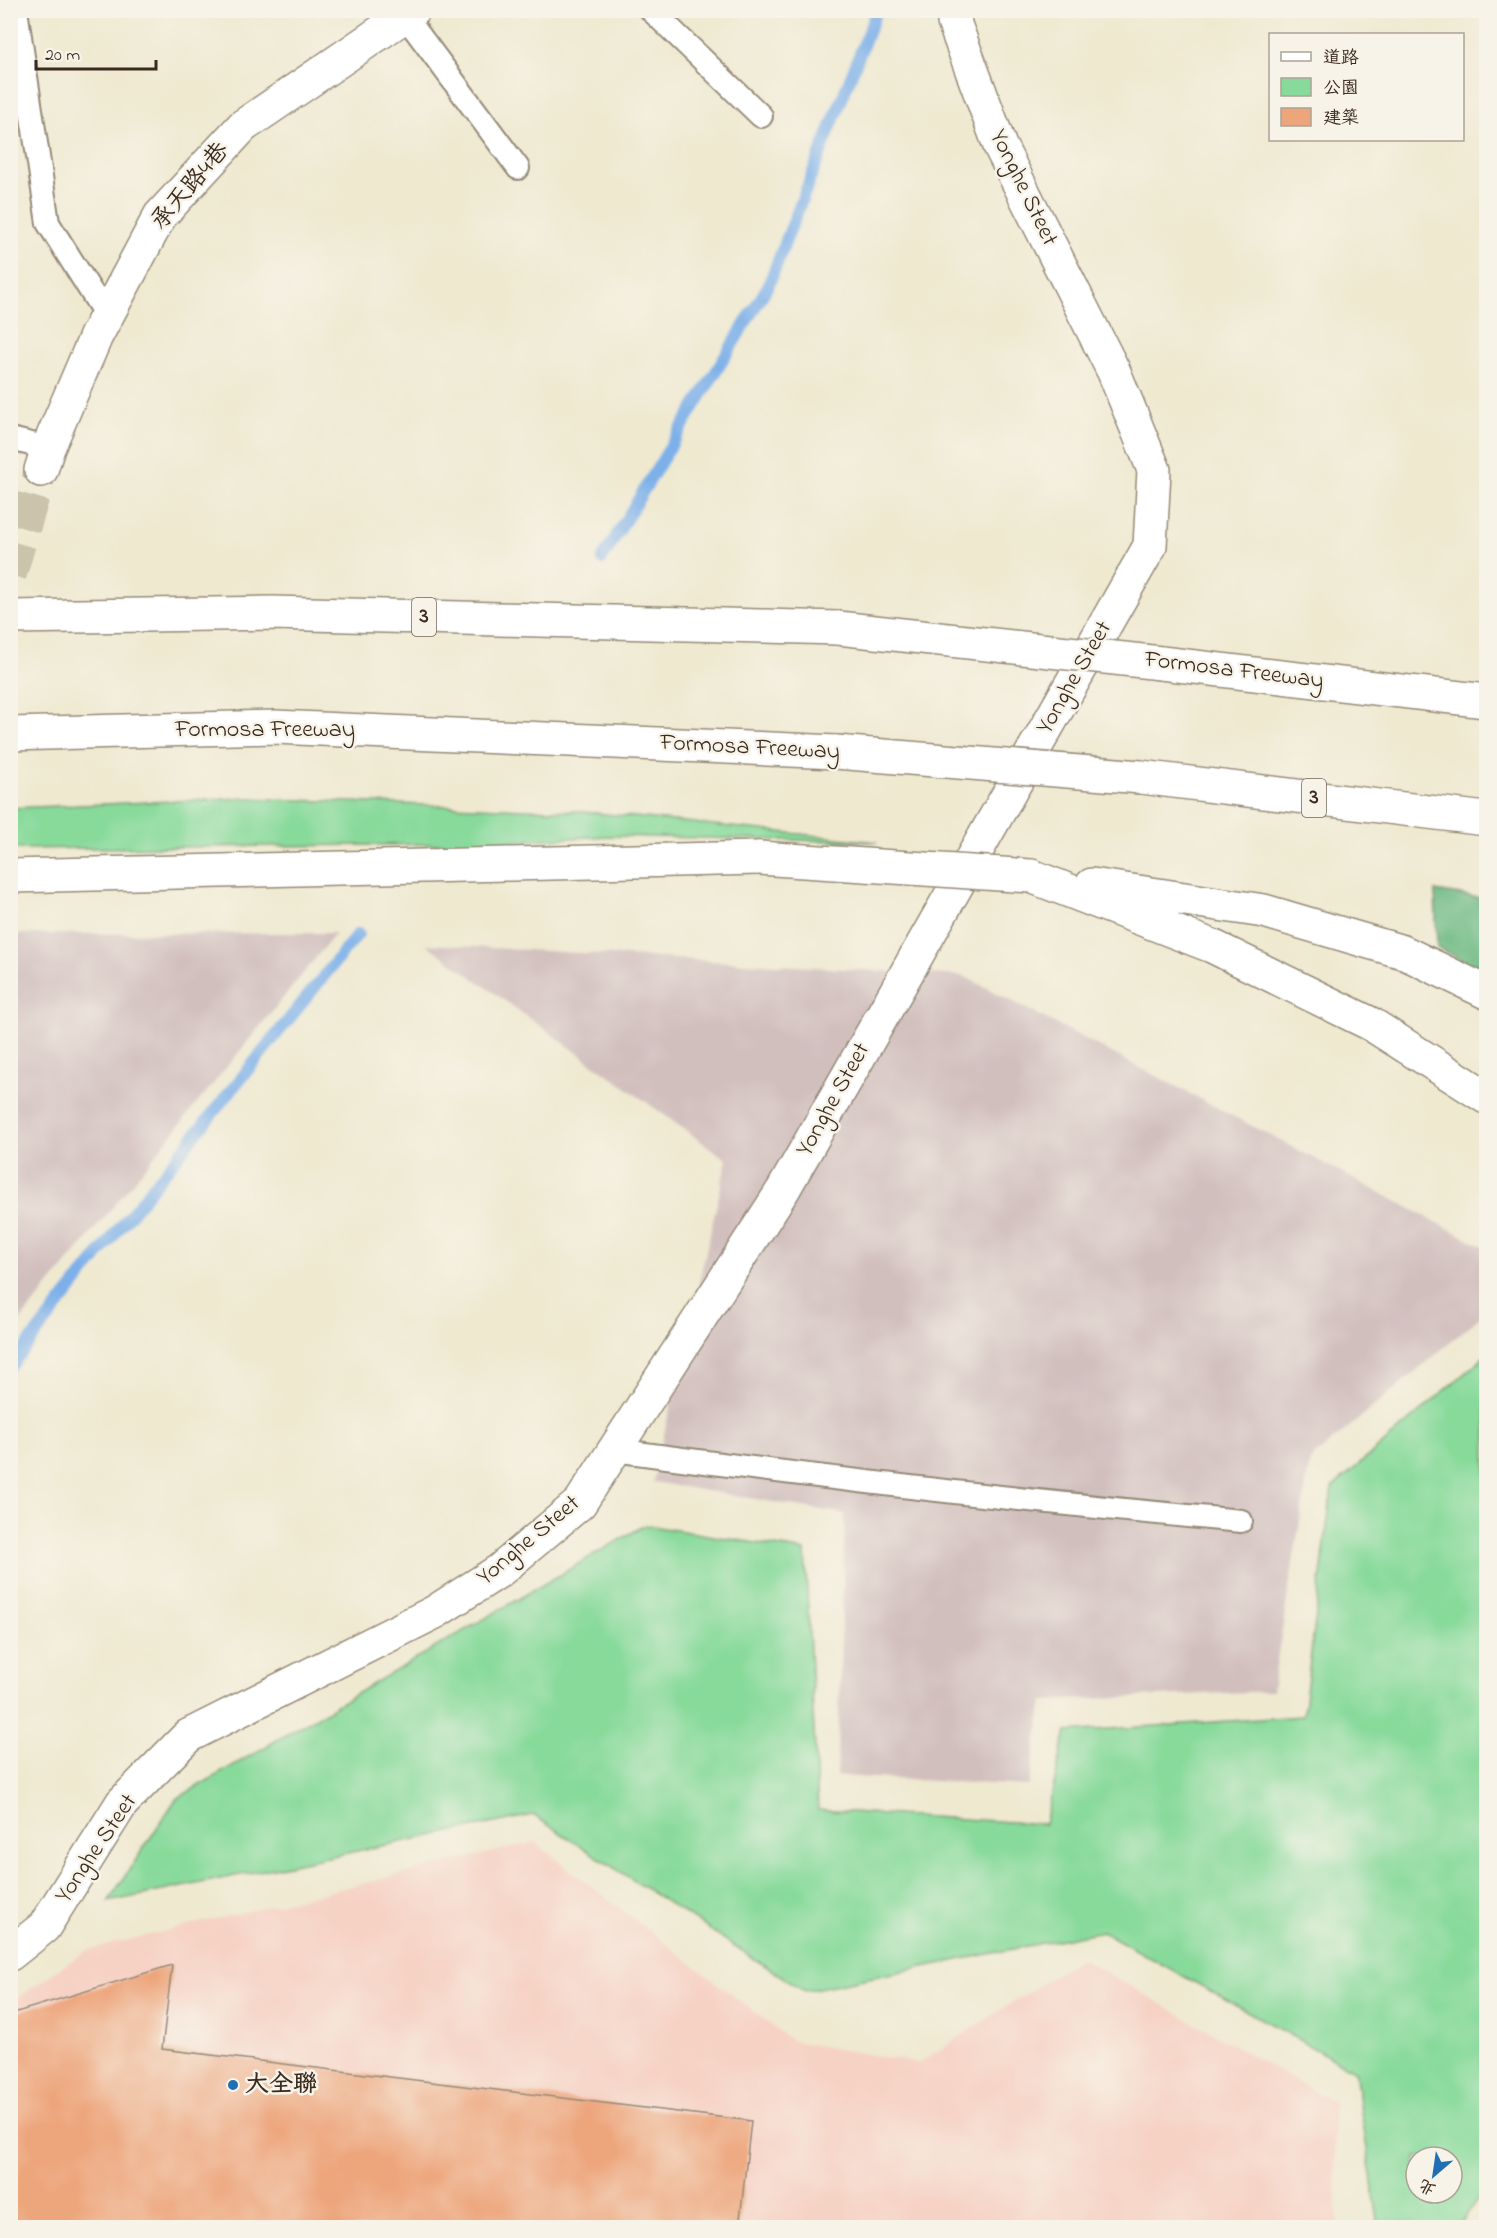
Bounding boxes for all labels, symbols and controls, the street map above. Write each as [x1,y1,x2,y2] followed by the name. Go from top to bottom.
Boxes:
[36,33,156,71] scale bar
[1269,33,1464,141] legend
[45,43,80,69] text: 20 m
[1323,46,1359,72] text: 道路
[1323,76,1359,102] text: 公園
[1323,106,1359,132] text: 建築
[980,124,1066,252] street label: Yonghe Steet
[144,135,238,239] street label: 承天路4巷
[412,598,436,636] road number: 3
[1028,615,1122,741] street label: Yonghe Steet
[1141,643,1326,700] street label: Formosa Freeway
[174,713,355,749] street label: Formosa Freeway
[658,726,841,771] street label: Formosa Freeway
[1302,779,1326,817] road number: 3
[788,1037,880,1163] street label: Yonghe Steet
[470,1487,588,1595] street label: Yonghe Steet
[47,1787,147,1911] street label: Yonghe Steet
[245,2068,317,2103] place label: 大全聯
[226,2078,240,2092] marker: 大全聯
[1404,2145,1464,2205] north arrow
[1415,2172,1441,2201] text: 北

